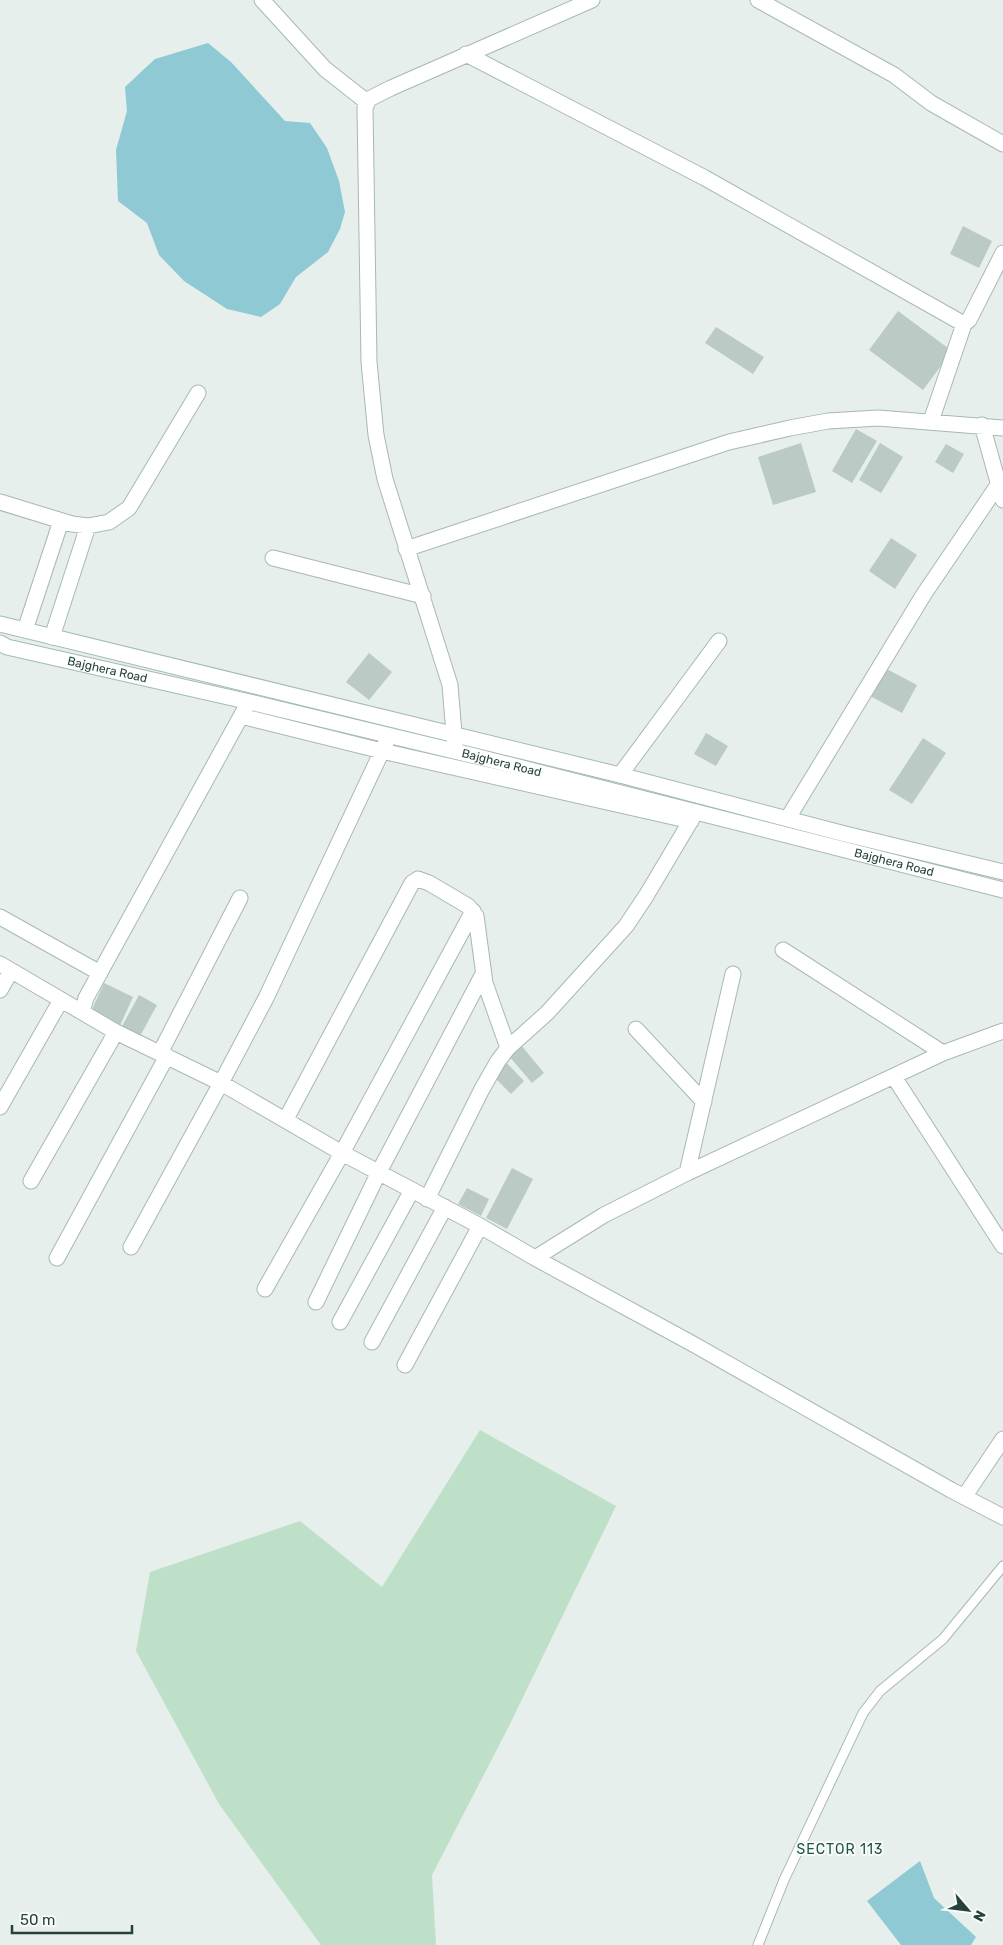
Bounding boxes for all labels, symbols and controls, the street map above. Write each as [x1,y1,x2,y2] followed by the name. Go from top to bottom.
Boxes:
[66,654,149,686] street label: Bajghera Road
[460,746,543,780] street label: Bajghera Road
[853,846,935,879] street label: Bajghera Road
[797,1841,883,1858] district label: SECTOR 113
[943,1885,993,1935] north arrow
[12,1902,132,1934] scale bar
[969,1907,989,1924] text: N
[20,1911,55,1929] text: 50 m

